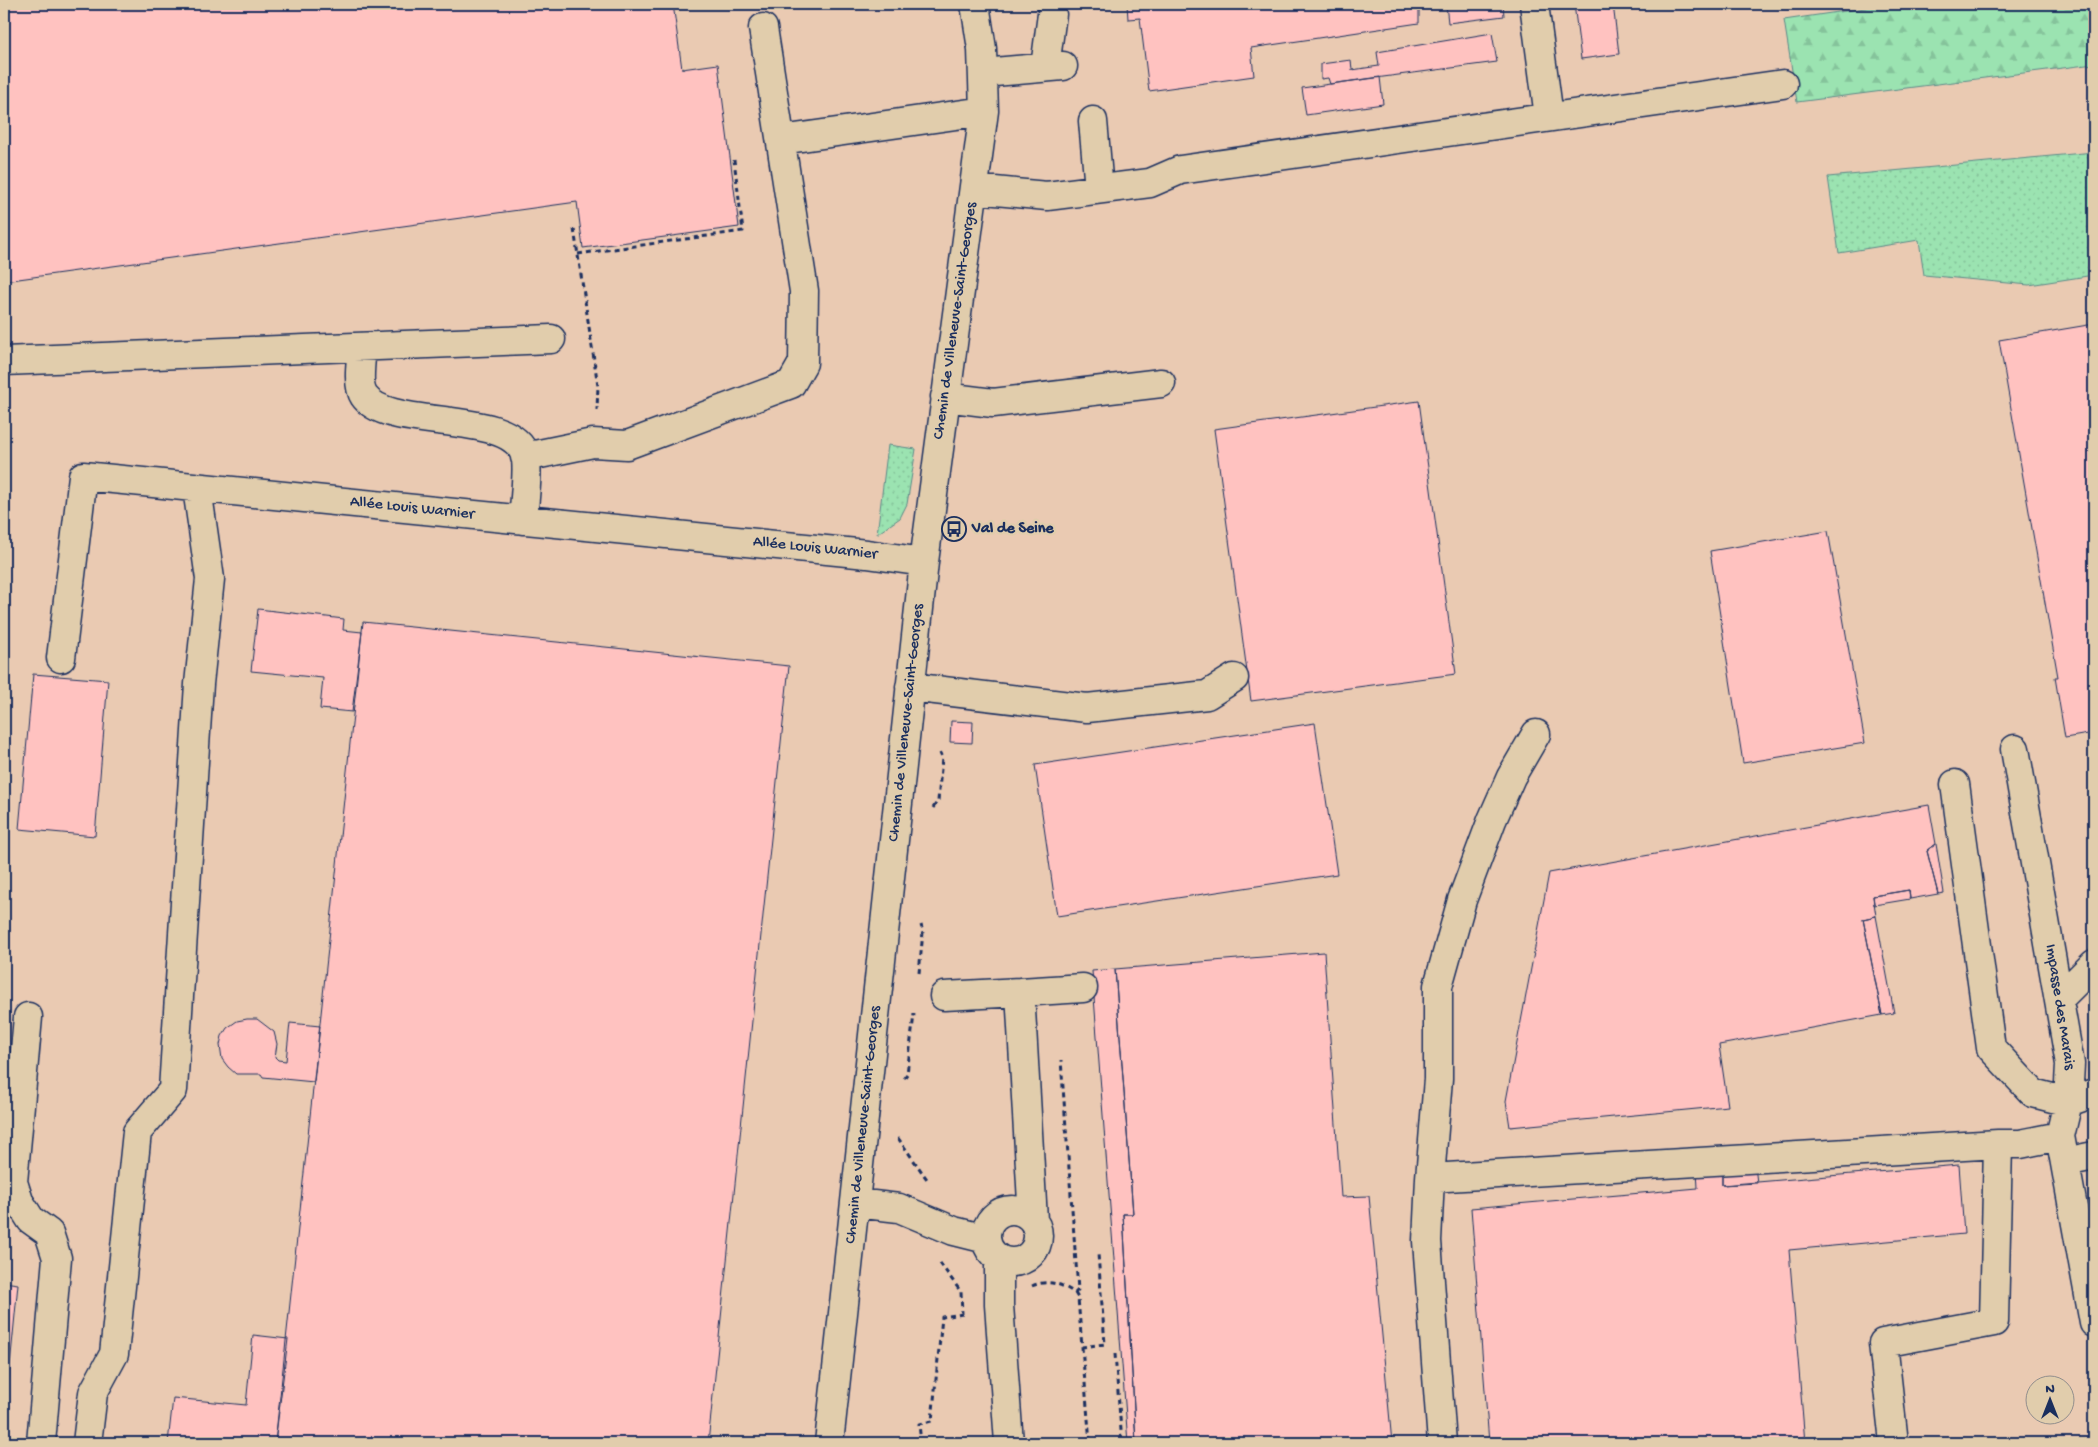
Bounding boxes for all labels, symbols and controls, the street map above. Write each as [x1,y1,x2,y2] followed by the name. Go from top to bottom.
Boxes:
[930,200,982,441] street label: Chemin de Villeneuve-Saint-Georges
[349,493,476,525] street label: Allée Louis Warnier
[941,516,967,542] bus stop icon: Val de Seine
[971,520,1054,539] place label: Val de Seine
[752,533,879,565] street label: Allée Louis Warnier
[885,602,929,843] street label: Chemin de Villeneuve-Saint-Georges
[2040,943,2078,1072] street label: Impasse des Marais
[842,1004,886,1245] street label: Chemin de Villeneuve-Saint-Georges
[2026,1374,2076,1424] north arrow
[2045,1381,2055,1398] text: N

